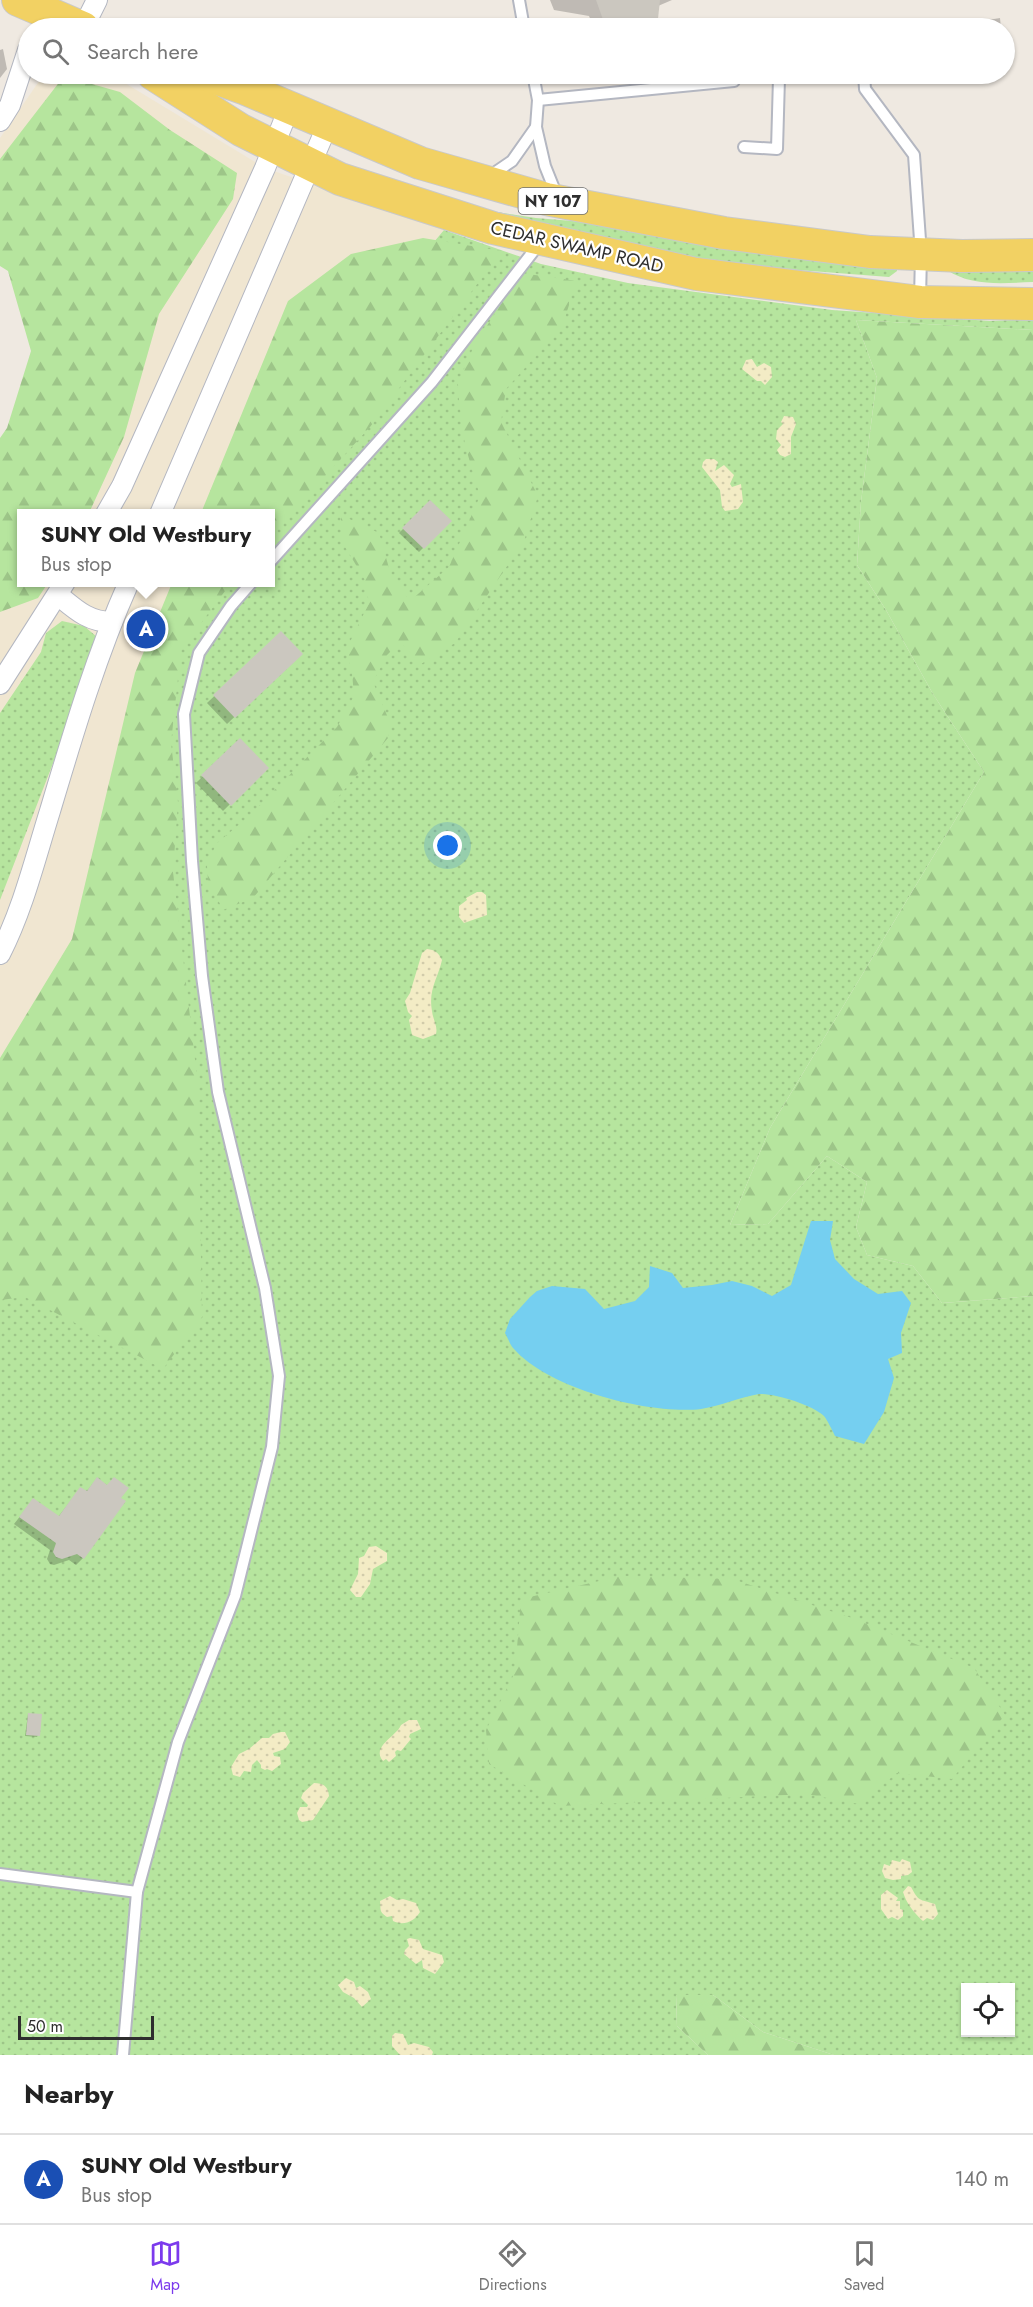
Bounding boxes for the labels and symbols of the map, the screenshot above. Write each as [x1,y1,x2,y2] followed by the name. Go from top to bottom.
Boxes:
[518,188,588,214] road number: NY 107
[488,214,666,280] street label: CEDAR SWAMP ROAD
[126,606,166,652] pin: A
[433,831,462,860] your location
[18,2013,154,2040] scale bar

